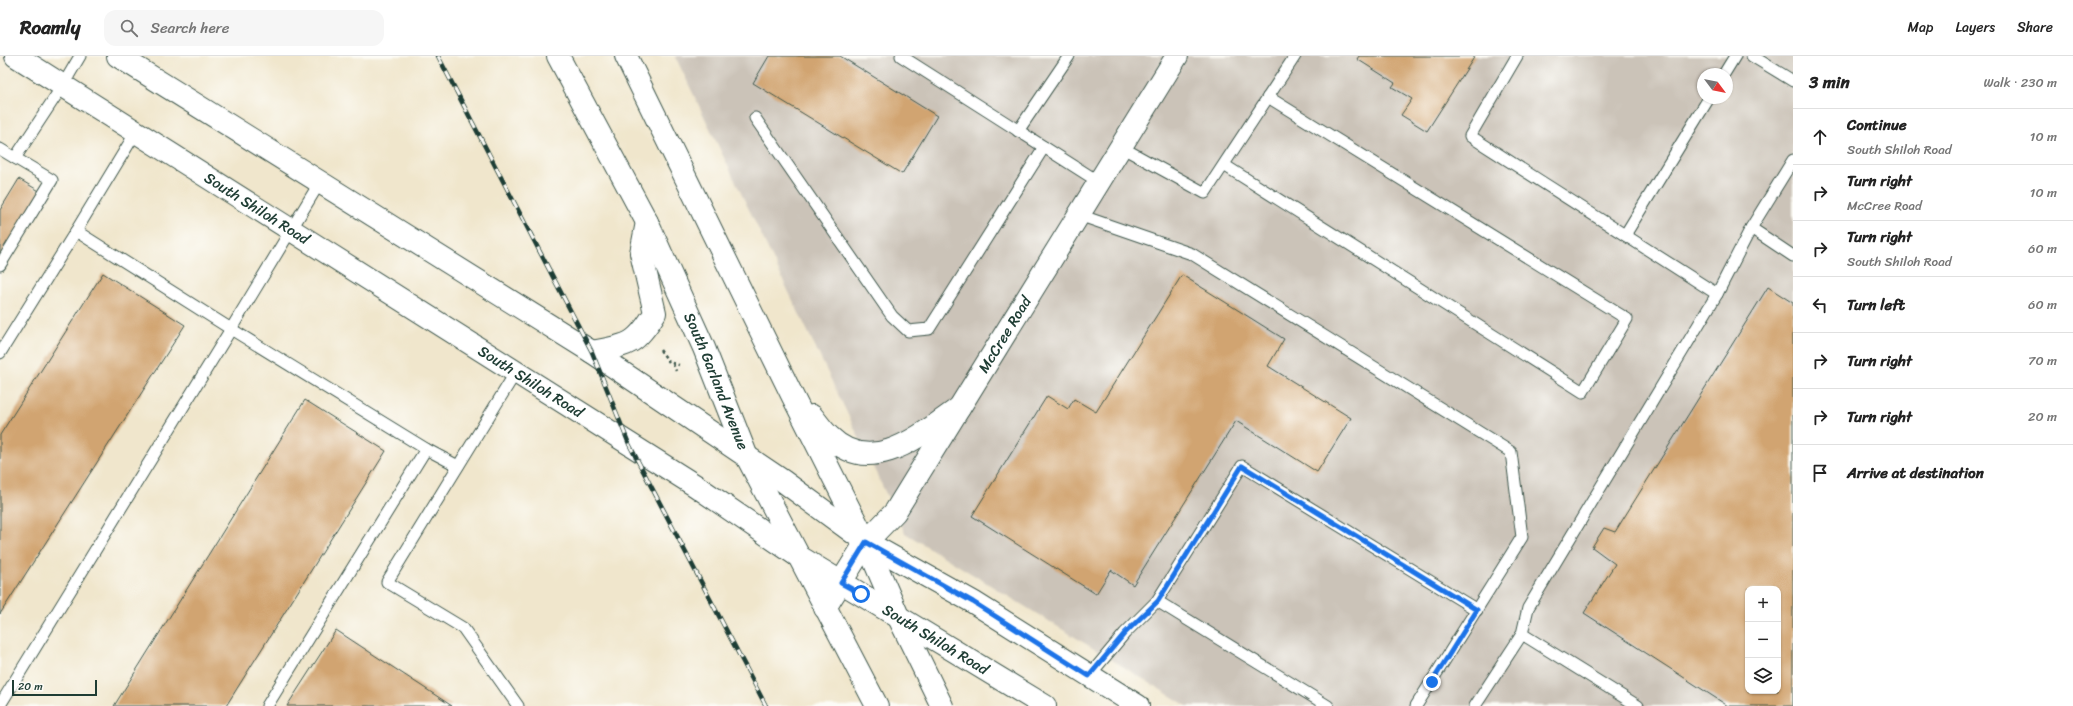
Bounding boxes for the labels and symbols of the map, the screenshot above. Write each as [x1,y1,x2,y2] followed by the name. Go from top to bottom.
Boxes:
[1697,68,1733,104] north arrow
[199,165,316,252] street label: South Shiloh Road
[971,290,1039,378] street label: McCree Road
[677,308,756,454] street label: South Garland Avenue
[473,338,590,425] street label: South Shiloh Road
[852,585,870,603] route start
[877,597,995,682] street label: South Shiloh Road
[1423,673,1441,691] route end
[12,678,97,697] scale bar

